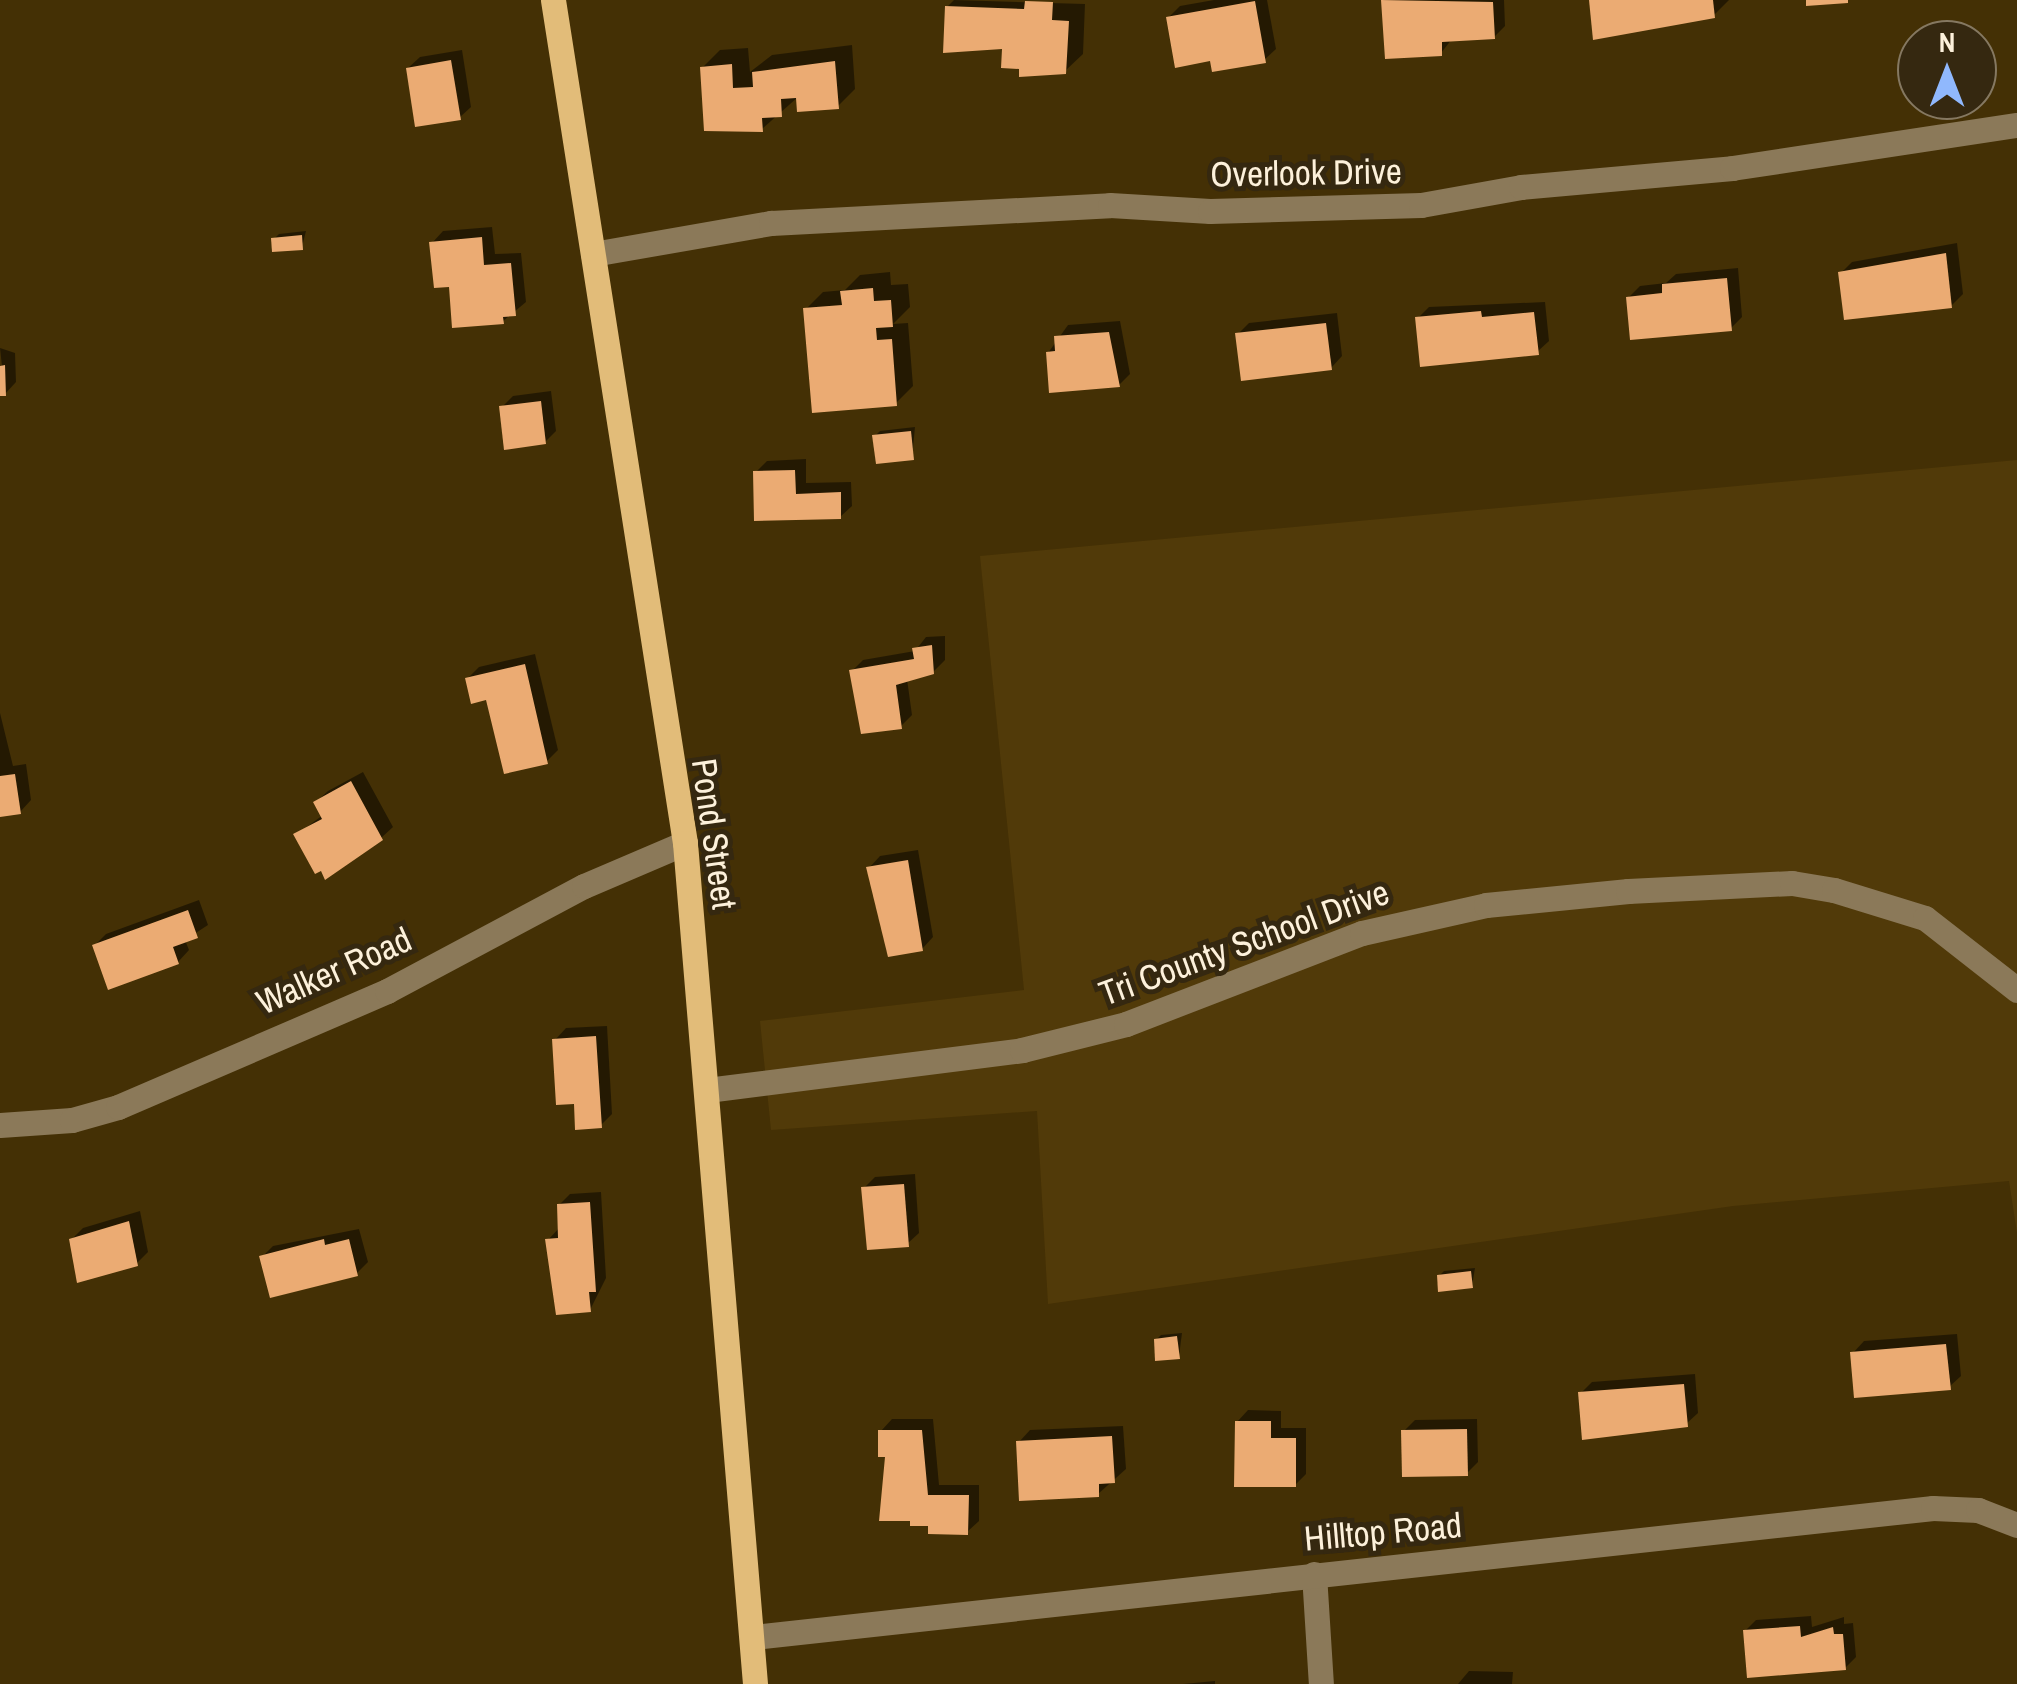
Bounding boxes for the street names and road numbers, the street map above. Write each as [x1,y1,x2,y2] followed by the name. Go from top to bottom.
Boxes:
[1210,150,1402,196] street label: Overlook Drive
[683,756,745,912] street label: Pond Street
[1093,871,1395,1015] street label: Tri County School Drive
[250,918,418,1024] street label: Walker Road
[1303,1504,1463,1560] street label: Hilltop Road

